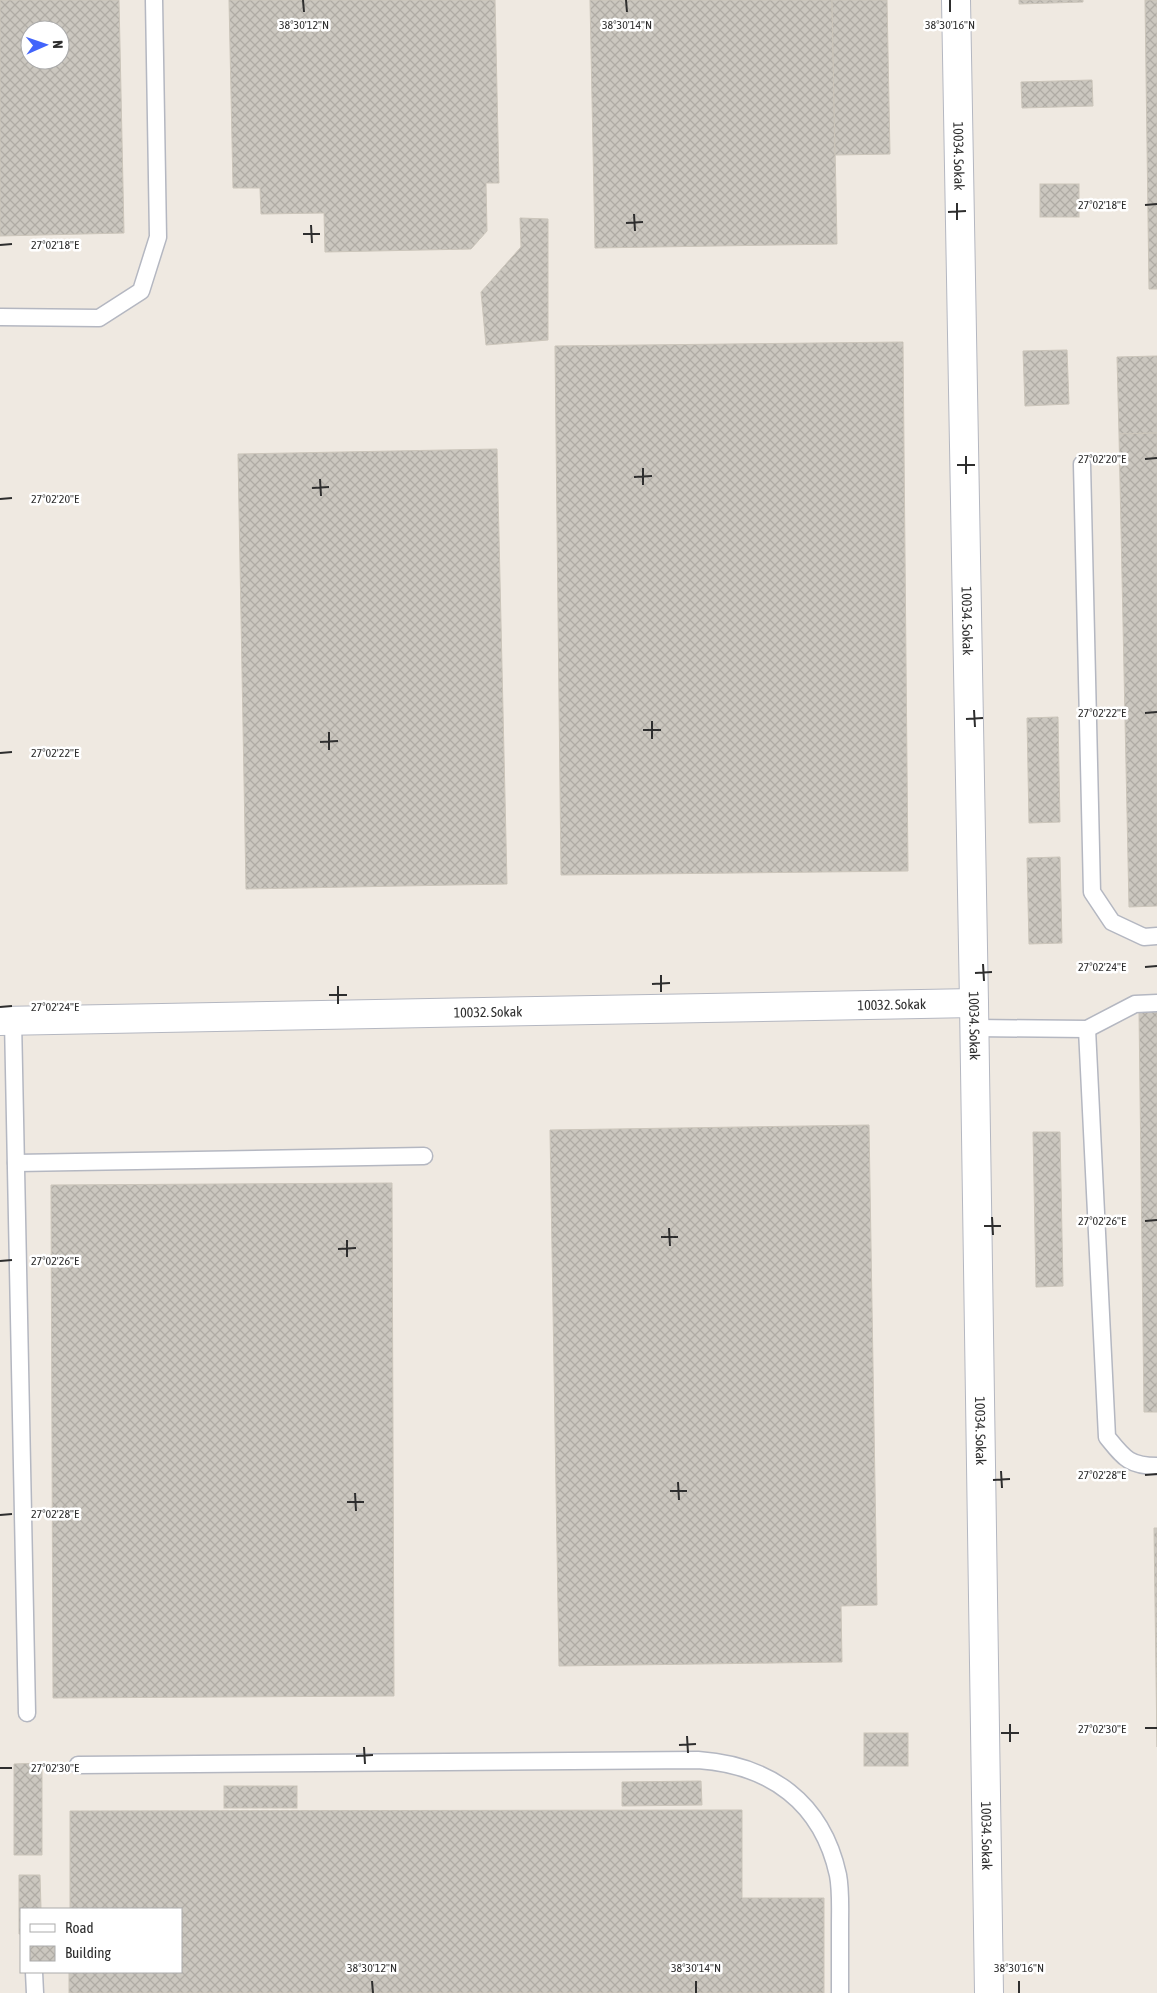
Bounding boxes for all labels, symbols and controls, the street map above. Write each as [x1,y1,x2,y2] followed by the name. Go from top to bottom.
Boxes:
[279,18,329,32] text: 38°30'12"N
[602,18,652,32] text: 38°30'14"N
[925,18,975,32] text: 38°30'16"N
[20,20,70,70] north arrow
[50,40,66,49] text: N
[950,121,967,190] street label: 10034. Sokak
[1078,198,1126,212] text: 27°02'18"E
[31,238,79,252] text: 27°02'18"E
[1078,452,1126,466] text: 27°02'20"E
[31,492,79,506] text: 27°02'20"E
[959,586,976,655] street label: 10034. Sokak
[1078,706,1126,720] text: 27°02'22"E
[31,746,79,760] text: 27°02'22"E
[1078,960,1126,974] text: 27°02'24"E
[966,991,983,1060] street label: 10034. Sokak
[857,996,926,1013] street label: 10032. Sokak
[31,1000,79,1014] text: 27°02'24"E
[453,1003,522,1021] street label: 10032. Sokak
[1078,1214,1126,1228] text: 27°02'26"E
[31,1254,79,1268] text: 27°02'26"E
[972,1396,989,1465] street label: 10034. Sokak
[1078,1468,1126,1482] text: 27°02'28"E
[31,1507,79,1521] text: 27°02'28"E
[1078,1722,1126,1736] text: 27°02'30"E
[31,1761,79,1775] text: 27°02'30"E
[978,1801,995,1870] street label: 10034. Sokak
[20,1908,182,1973] legend
[65,1919,94,1936] text: Road
[65,1944,111,1961] text: Building
[347,1961,397,1975] text: 38°30'12"N
[671,1961,721,1975] text: 38°30'14"N
[994,1961,1044,1975] text: 38°30'16"N

